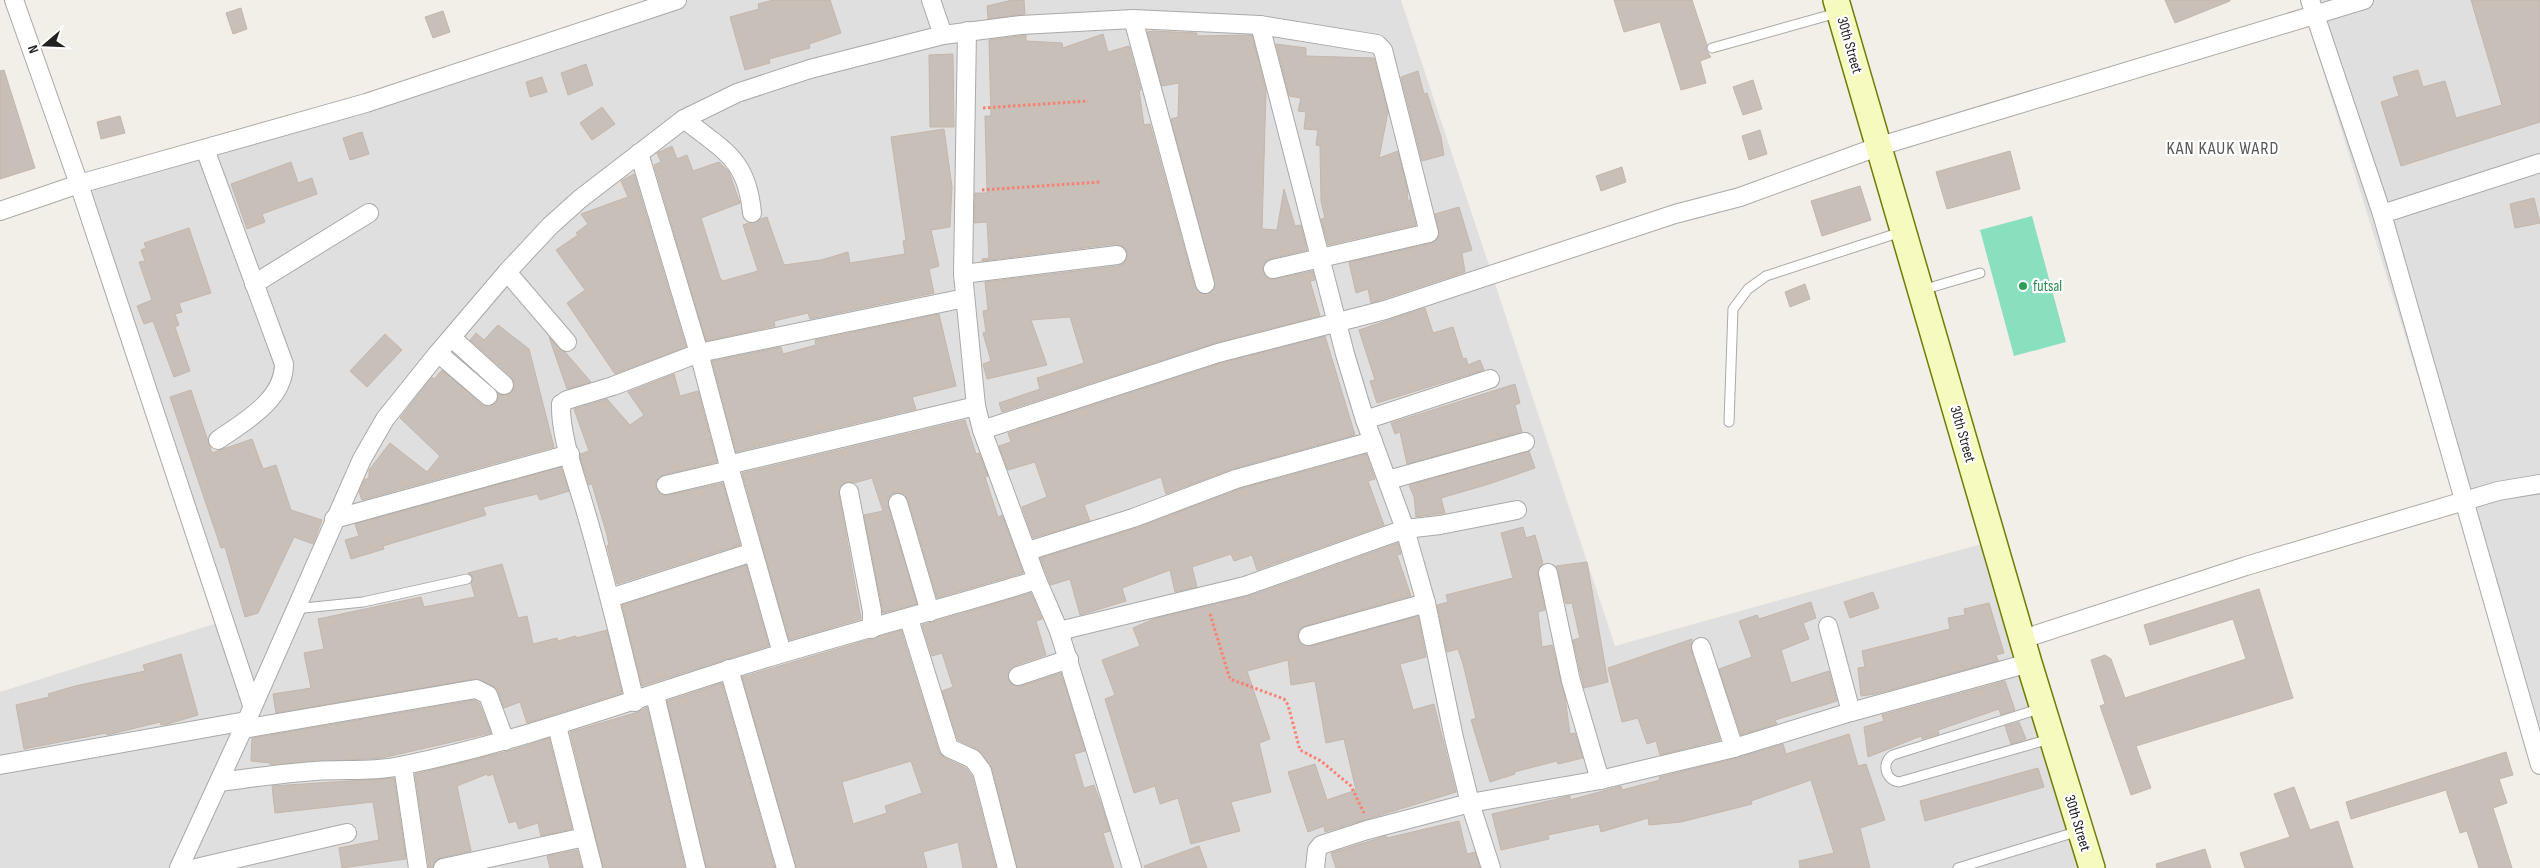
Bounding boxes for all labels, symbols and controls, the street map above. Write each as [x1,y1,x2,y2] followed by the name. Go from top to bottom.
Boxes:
[1832,15,1867,76] street label: 30th Street
[20,20,70,70] north arrow
[24,43,42,55] text: N
[2167,138,2279,159] district label: KAN KAUK WARD
[2033,277,2062,296] place label: futsal
[2017,280,2029,292] marker: futsal
[1945,404,1980,465] street label: 30th Street
[2060,793,2095,854] street label: 30th Street

